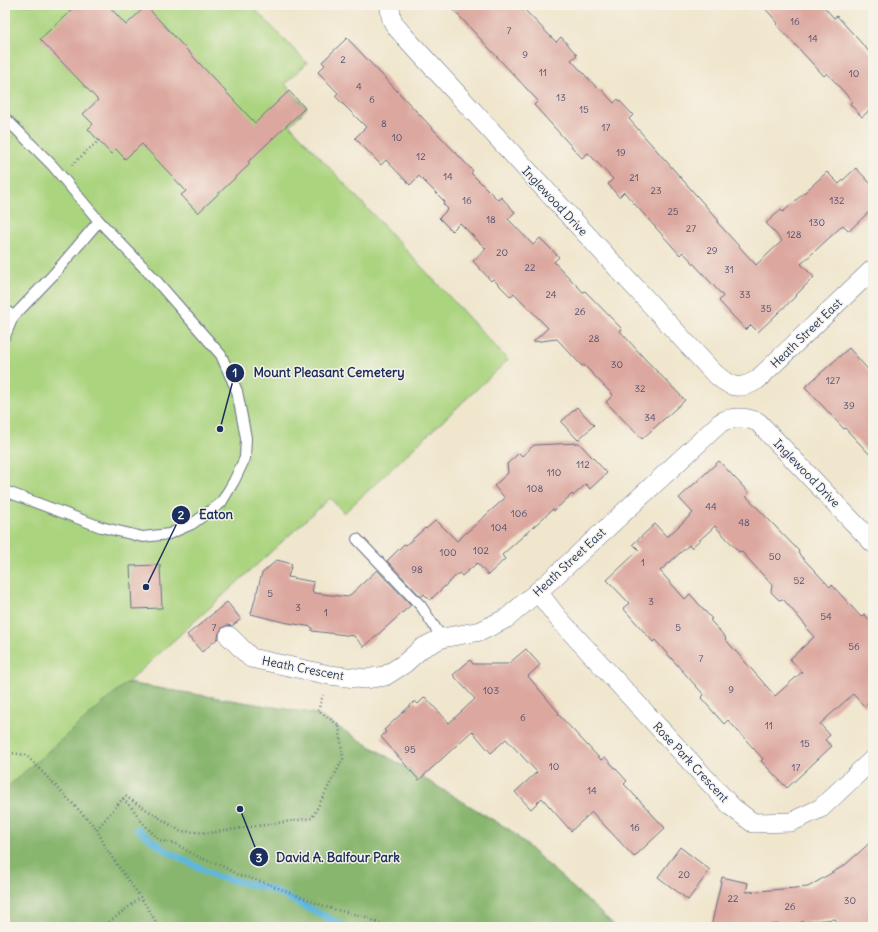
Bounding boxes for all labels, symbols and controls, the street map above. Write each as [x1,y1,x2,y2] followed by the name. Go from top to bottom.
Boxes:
[790,15,800,28] house number: 16
[507,24,512,37] house number: 7
[808,32,818,45] house number: 14
[522,48,528,61] house number: 9
[340,53,346,66] house number: 2
[539,66,547,79] house number: 11
[849,67,859,80] house number: 10
[356,80,362,93] house number: 4
[556,91,566,104] house number: 13
[369,93,375,106] house number: 6
[579,103,589,116] house number: 15
[381,117,387,130] house number: 8
[602,121,611,134] house number: 17
[392,131,402,144] house number: 10
[616,146,626,159] house number: 19
[416,150,426,163] house number: 12
[519,163,591,239] street label: Inglewood Drive
[443,170,453,183] house number: 14
[629,171,639,184] house number: 21
[650,184,662,197] house number: 23
[462,194,472,207] house number: 16
[829,194,845,207] house number: 132
[667,205,679,218] house number: 25
[486,213,496,226] house number: 18
[809,216,825,229] house number: 130
[686,222,696,235] house number: 27
[786,228,802,241] house number: 128
[706,244,718,257] house number: 29
[496,246,508,259] house number: 20
[525,261,536,274] house number: 22
[724,263,734,276] house number: 31
[545,288,557,301] house number: 24
[739,288,751,301] house number: 33
[767,295,845,371] street label: Heath Street East
[760,302,772,315] house number: 35
[574,305,586,318] house number: 26
[588,332,600,345] house number: 28
[611,358,623,371] house number: 30
[225,360,413,385] callout: Mount Pleasant Cemetery
[253,364,405,381] text: Mount Pleasant Cemetery
[233,365,237,380] text: 1
[826,374,840,387] house number: 127
[634,382,646,395] house number: 32
[843,399,855,412] house number: 39
[644,411,656,424] house number: 34
[771,436,843,510] street label: Inglewood Drive
[576,458,590,471] house number: 112
[547,466,561,479] house number: 110
[527,482,543,495] house number: 108
[705,500,717,513] house number: 44
[171,502,241,527] callout: Eaton
[199,506,234,523] text: Eaton
[178,507,185,522] text: 2
[511,507,527,520] house number: 106
[738,516,750,529] house number: 48
[491,521,507,534] house number: 104
[530,525,608,599] street label: Heath Street East
[473,544,490,557] house number: 102
[439,546,457,559] house number: 100
[769,550,781,563] house number: 50
[641,556,645,569] house number: 1
[411,563,423,576] house number: 98
[793,574,805,587] house number: 52
[267,587,273,600] house number: 5
[648,595,654,608] house number: 3
[295,601,301,614] house number: 3
[324,606,328,619] house number: 1
[820,610,832,623] house number: 54
[212,621,217,634] house number: 7
[675,621,681,634] house number: 5
[848,640,860,653] house number: 56
[699,652,704,665] house number: 7
[261,653,345,683] street label: Heath Crescent
[728,683,734,696] house number: 9
[483,684,499,697] house number: 103
[520,711,526,724] house number: 6
[650,719,732,805] street label: Rose Park Crescent
[765,719,773,732] house number: 11
[800,737,810,750] house number: 15
[404,743,416,756] house number: 95
[549,760,559,773] house number: 10
[792,761,801,774] house number: 17
[587,784,597,797] house number: 14
[630,821,640,834] house number: 16
[249,845,408,870] callout: David A. Balfour Park
[276,849,400,866] text: David A. Balfour Park
[256,850,263,865] text: 3
[678,868,690,881] house number: 20
[728,892,739,905] house number: 22
[844,894,856,907] house number: 30
[784,900,796,913] house number: 26

